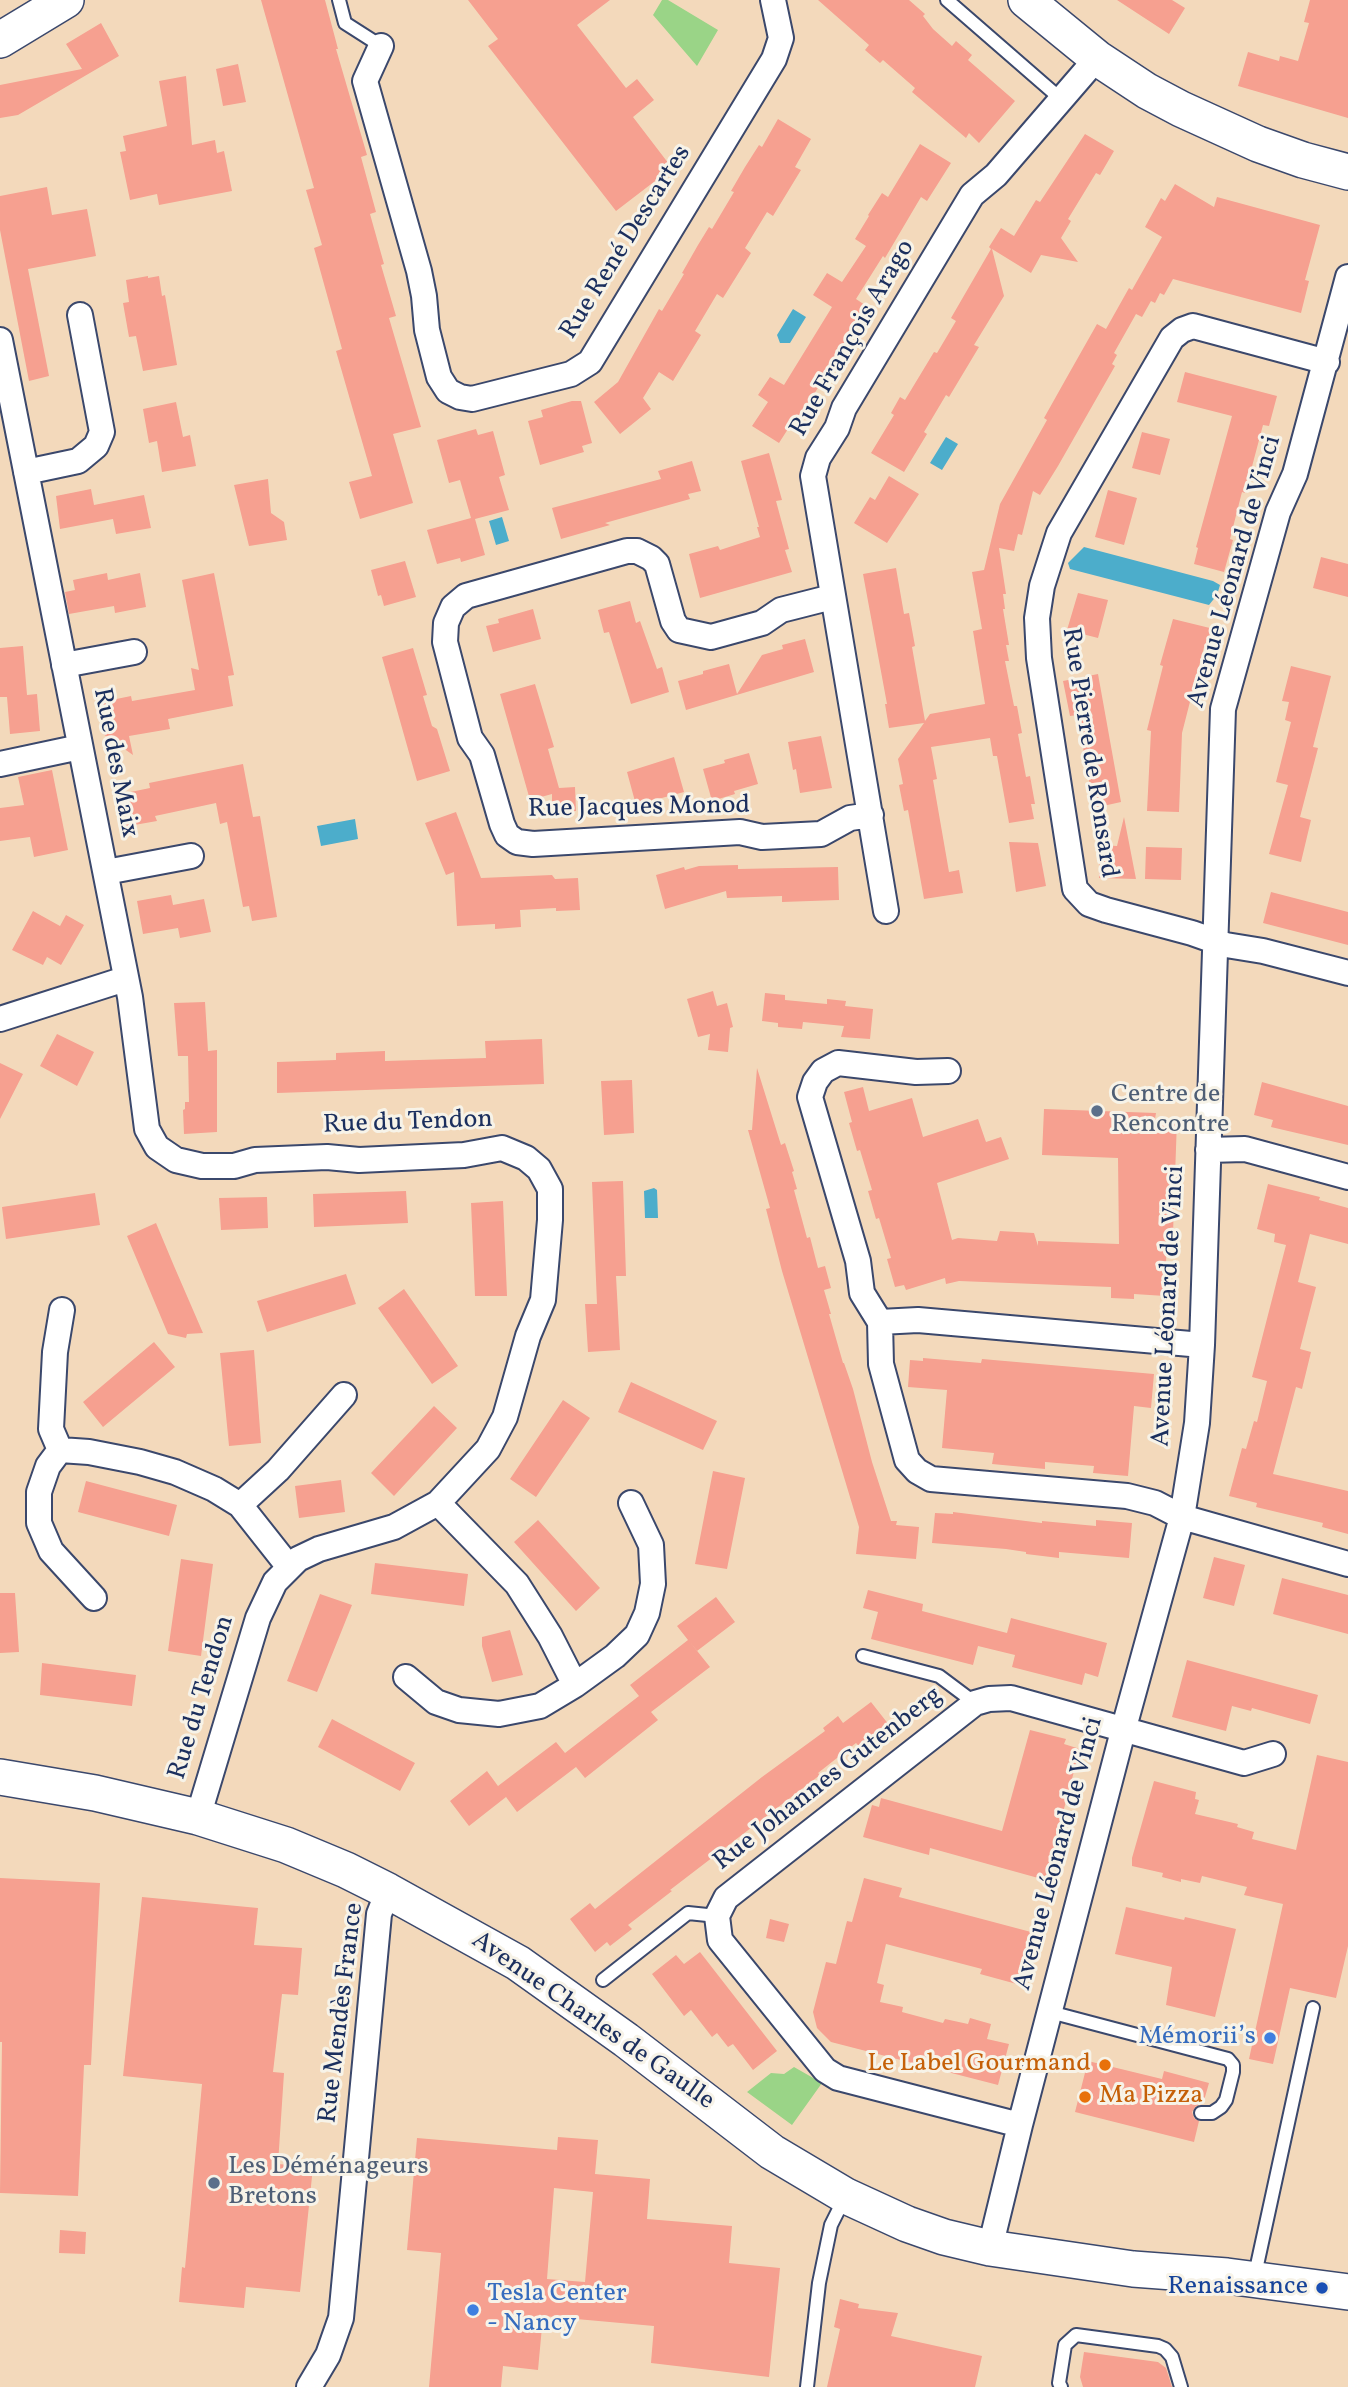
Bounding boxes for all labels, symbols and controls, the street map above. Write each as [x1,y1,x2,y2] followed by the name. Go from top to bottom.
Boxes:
[555,140,699,346] street label: Rue René Descartes
[785,235,923,443] street label: Rue François Arago
[1182,432,1290,712] street label: Avenue Léonard de Vinci
[1053,626,1123,880] street label: Rue Pierre de Ronsard
[84,686,144,840] street label: Rue des Maix
[528,791,750,827] street label: Rue Jacques Monod
[1111,1080,1229,1142] place label: Centre de Rencontre
[1089,1103,1105,1119] marker: Centre de Rencontre
[323,1105,493,1143] street label: Rue du Tendon
[1147,1165,1193,1447] street label: Avenue Léonard de Vinci
[163,1612,243,1784] street label: Rue du Tendon
[709,1681,949,1879] street label: Rue Johannes Gutenberg
[1008,1714,1112,1994] street label: Avenue Léonard de Vinci
[314,1901,372,2125] street label: Rue Mendès France
[464,1926,720,2118] street label: Avenue Charles de Gaulle
[1138,2022,1256,2054] place label: Mémorii’s
[1262,2030,1278,2046] marker: Mémorii’s
[867,2049,1091,2081] place label: Le Label Gourmand
[1097,2057,1113,2073] marker: Le Label Gourmand
[1099,2081,1203,2113] place label: Ma Pizza
[1077,2089,1093,2105] marker: Ma Pizza
[228,2152,429,2214] place label: Les Déménageurs Bretons
[206,2175,222,2191] marker: Les Déménageurs Bretons
[1167,2272,1308,2304] place label: Renaissance
[487,2279,627,2340] place label: Tesla Center - Nancy
[1314,2280,1330,2296] marker: Renaissance
[465,2302,481,2318] marker: Tesla Center - Nancy

